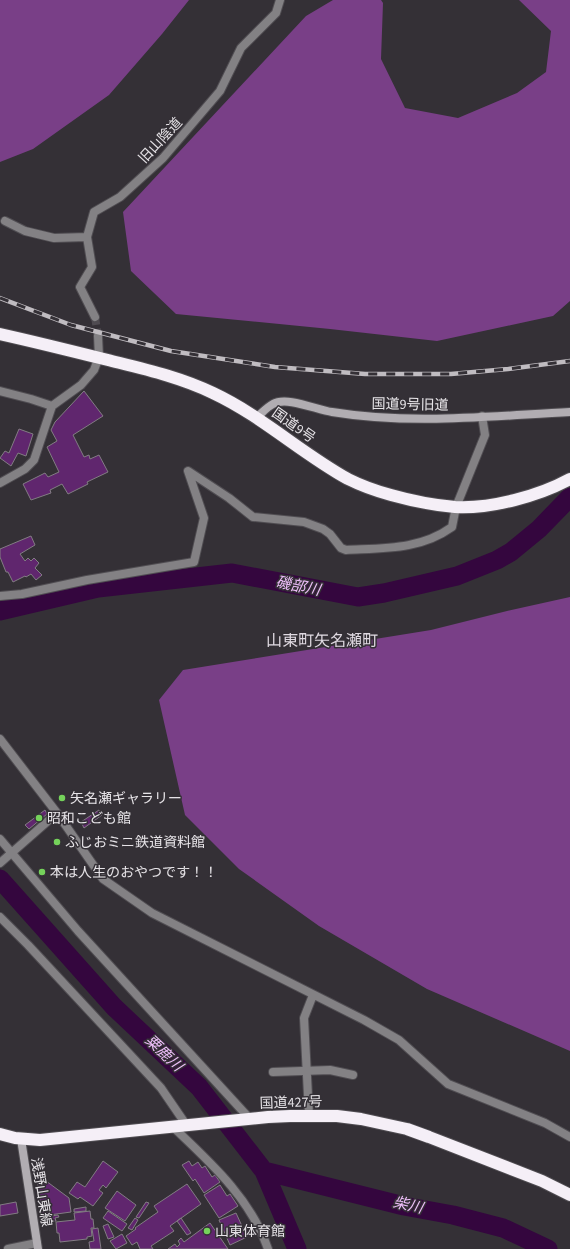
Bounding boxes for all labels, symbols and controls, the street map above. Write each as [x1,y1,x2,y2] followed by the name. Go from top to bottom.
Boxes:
[134,113,187,168] street label: 旧山陰道
[371,394,449,416] street label: 国道9号旧道
[268,404,319,448] street label: 国道9号
[274,572,324,601] water label: 磯部川
[266,630,378,652] district label: 山東町矢名瀬町
[70,789,182,809] place label: 矢名瀬ギャラリー
[57,793,67,803] marker: 矢名瀬ギャラリー
[47,809,131,829] place label: 昭和こども館
[34,813,44,823] marker: 昭和こども館
[65,833,205,853] place label: ふじおミニ鉄道資料館
[52,837,62,847] marker: ふじおミニ鉄道資料館
[50,863,218,883] place label: 本は人生のおやつです！！
[37,867,47,877] marker: 本は人生のおやつです！！
[140,1030,189,1078] water label: 粟鹿川
[259,1092,323,1114] street label: 国道427号
[26,1156,56,1228] street label: 浅野山東線
[391,1192,427,1220] water label: 柴川
[215,1222,285,1242] place label: 山東体育館
[202,1226,212,1236] marker: 山東体育館

